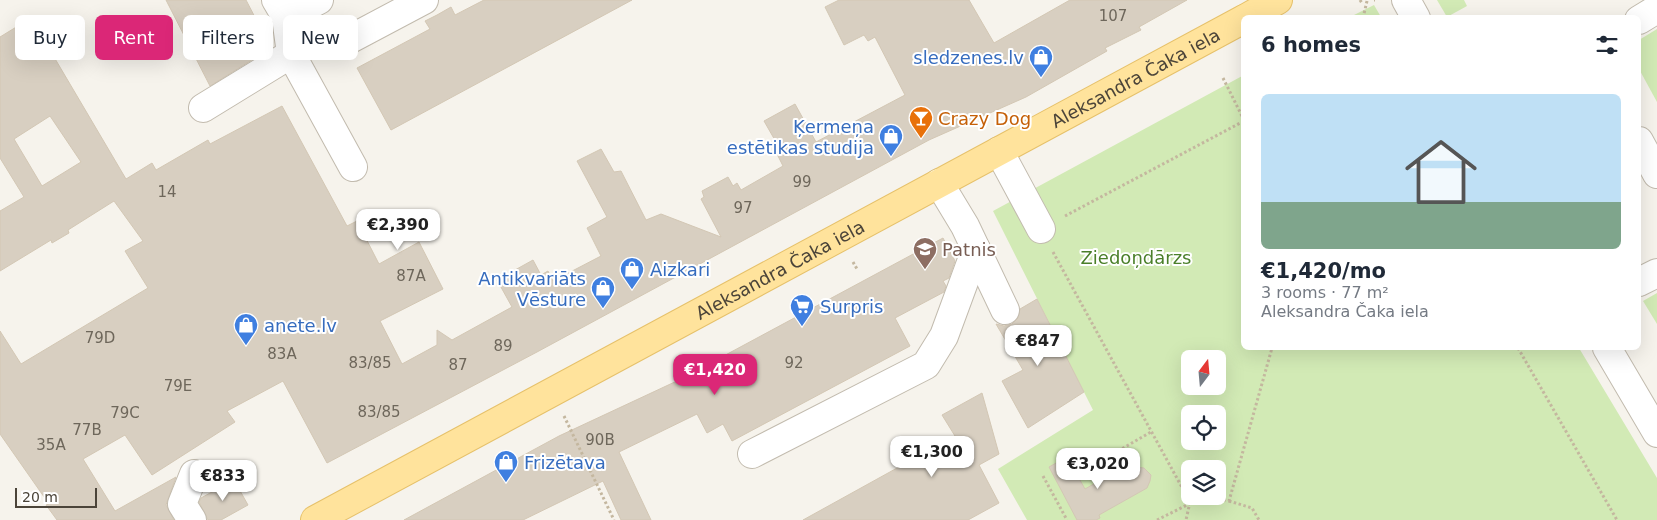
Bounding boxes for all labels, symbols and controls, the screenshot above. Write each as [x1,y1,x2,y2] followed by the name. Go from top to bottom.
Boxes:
[1099,7,1127,25] house number: 107
[15,15,85,60] chip: Buy
[95,15,173,60] chip: Rent
[183,15,273,60] chip: Filters
[283,15,358,60] chip: New
[1047,24,1223,132] street label: Aleksandra Čaka iela
[1593,31,1621,59] icon: filters
[1261,33,1361,57] text: 6 homes
[1028,44,1054,78] shop icon: sledzenes.lv
[913,47,1024,68] place label: sledzenes.lv
[908,105,934,139] bar icon: Crazy Dog
[938,108,1031,129] place label: Crazy Dog
[727,116,874,158] place label: Ķermeņa estētikas studija
[878,123,904,157] shop icon: Ķermeņa estētikas studija
[1396,127,1486,217] icon: home
[792,173,812,191] house number: 99
[157,183,177,201] house number: 14
[733,199,753,217] house number: 97
[357,208,439,251] pin: €2,390
[367,215,429,234] text: €2,390
[692,215,868,323] street label: Aleksandra Čaka iela
[912,236,938,270] school or university icon: Patnis
[942,239,996,260] place label: Patnis
[1081,247,1191,268] park label: Ziedoņdārzs
[619,256,645,290] shop icon: Aizkari
[650,259,710,280] place label: Aizkari
[1261,259,1386,283] text: €1,420/mo
[396,267,426,285] house number: 87A
[478,268,586,310] place label: Antikvariāts Vēsture
[590,275,616,309] shop icon: Antikvariāts Vēsture
[1261,283,1389,302] text: 3 rooms · 77 m²
[789,293,815,327] supermarket icon: Surpris
[820,296,883,317] place label: Surpris
[1261,302,1429,321] text: Aleksandra Čaka iela
[233,312,259,346] shop icon: anete.lv
[264,315,337,336] place label: anete.lv
[1008,324,1068,367] pin: €847
[85,329,115,347] house number: 79D
[1016,331,1060,350] text: €847
[493,337,513,355] house number: 89
[267,345,297,363] house number: 83A
[1181,350,1226,395] north arrow
[1181,350,1226,505] map controls
[348,354,392,372] house number: 83/85
[674,354,756,396] pin: €1,420
[784,354,804,372] house number: 92
[448,356,468,374] house number: 87
[684,360,746,379] text: €1,420
[164,377,192,395] house number: 79E
[357,403,401,421] house number: 83/85
[110,404,140,422] house number: 79C
[1181,405,1226,450] button: locate
[72,421,102,439] house number: 77B
[585,431,615,449] house number: 90B
[36,436,66,454] house number: 35A
[891,436,973,478] pin: €1,300
[901,442,963,461] text: €1,300
[1057,448,1139,490] pin: €3,020
[493,449,519,483] shop icon: Frizētava
[524,452,606,473] place label: Frizētava
[1067,454,1129,473] text: €3,020
[193,460,253,502] pin: €833
[1181,460,1226,505] button: layers
[201,466,245,485] text: €833
[15,485,98,508] scale bar
[22,489,58,505] text: 20 m

